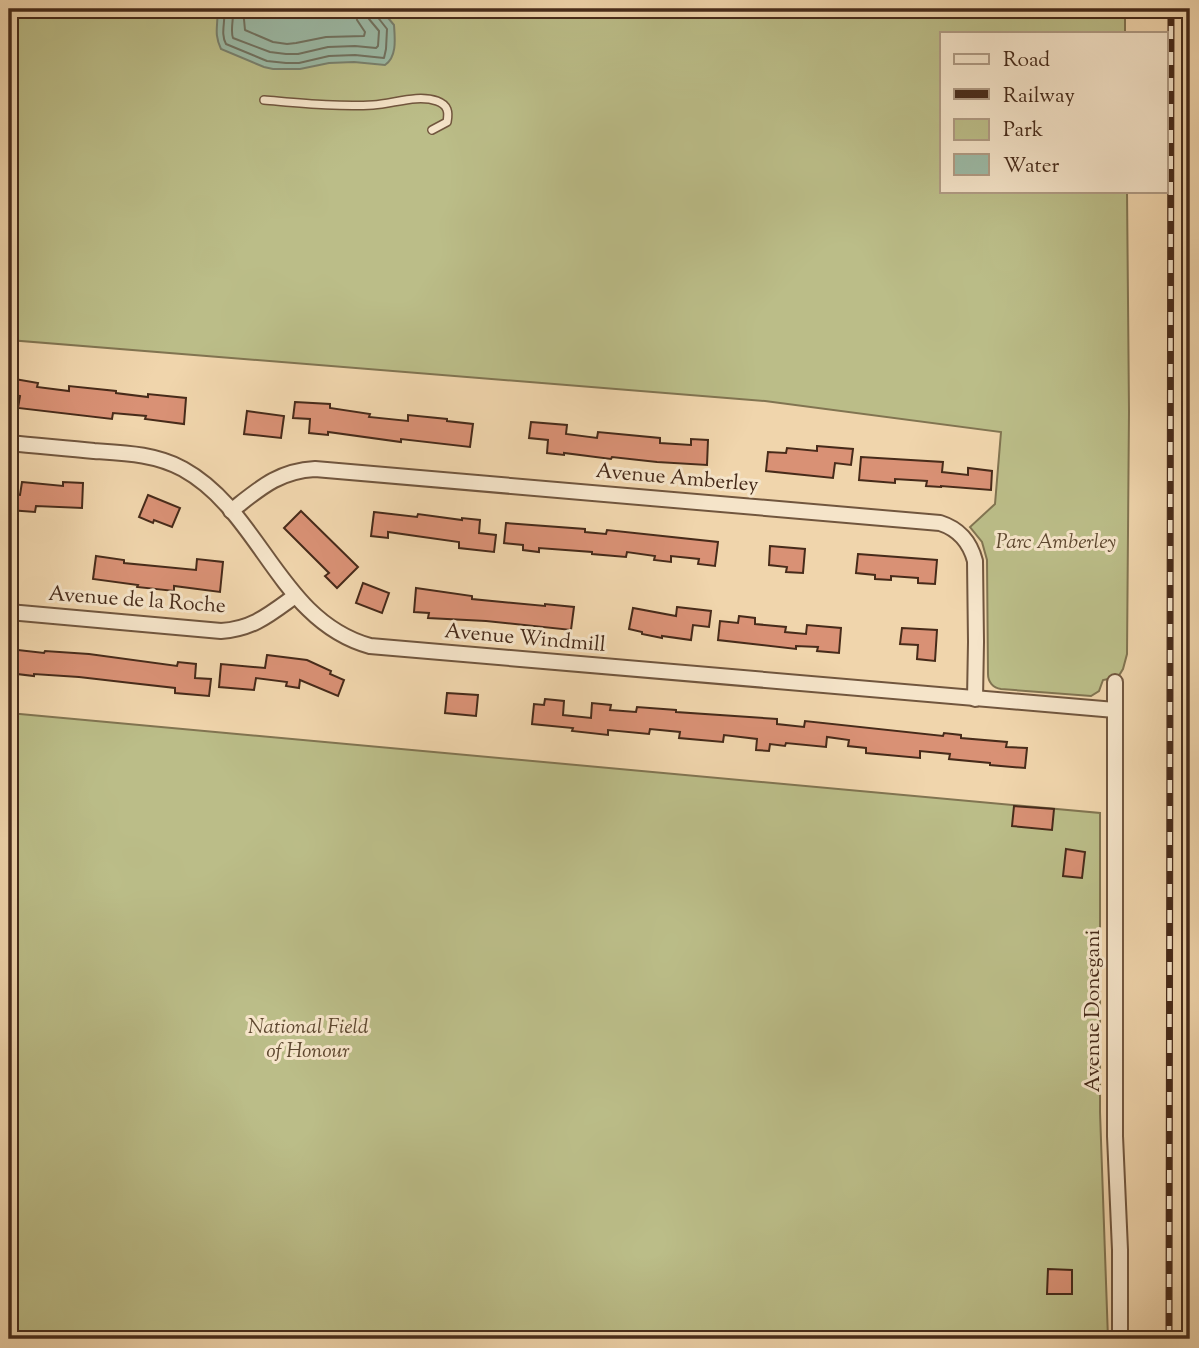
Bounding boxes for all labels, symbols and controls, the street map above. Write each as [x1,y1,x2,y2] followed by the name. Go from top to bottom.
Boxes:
[940,32,1168,192] legend
[1003,46,1050,76] text: Road
[1003,82,1075,112] text: Railway
[1003,116,1044,146] text: Park
[1003,152,1060,182] text: Water
[594,457,760,501] street label: Avenue Amberley
[996,528,1116,558] park label: Parc Amberley
[47,580,227,622] street label: Avenue de la Roche
[443,617,607,661] street label: Avenue Windmill
[1079,929,1109,1093] street label: Avenue Donegani
[248,1013,369,1067] park label: National Field of Honour

